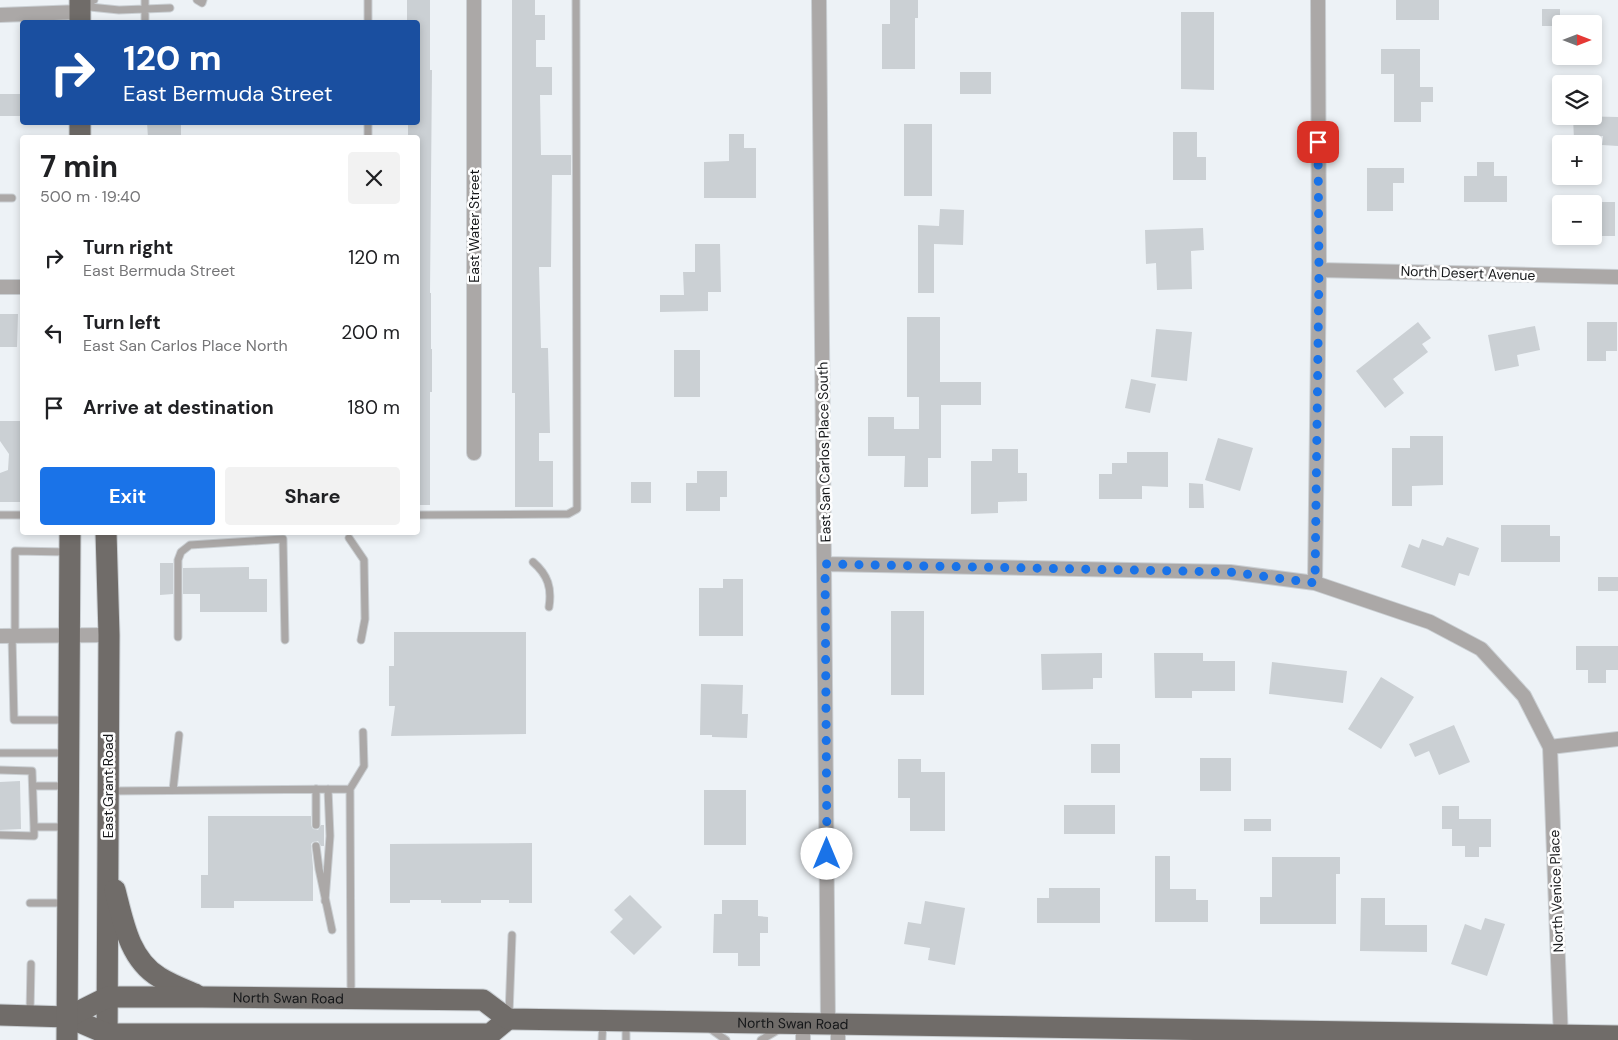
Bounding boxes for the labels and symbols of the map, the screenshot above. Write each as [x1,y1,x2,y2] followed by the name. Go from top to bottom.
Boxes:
[1552,15,1602,65] north arrow
[1297,121,1339,163] pin
[465,169,483,283] street label: East Water Street
[1400,262,1536,284] street label: North Desert Avenue
[813,362,835,542] street label: East San Carlos Place South
[99,734,117,838] street label: East Grant Road
[800,827,852,879] position arrow
[1545,829,1567,953] street label: North Venice Place
[233,988,344,1008] street label: North Swan Road
[737,1014,848,1033] street label: North Swan Road

